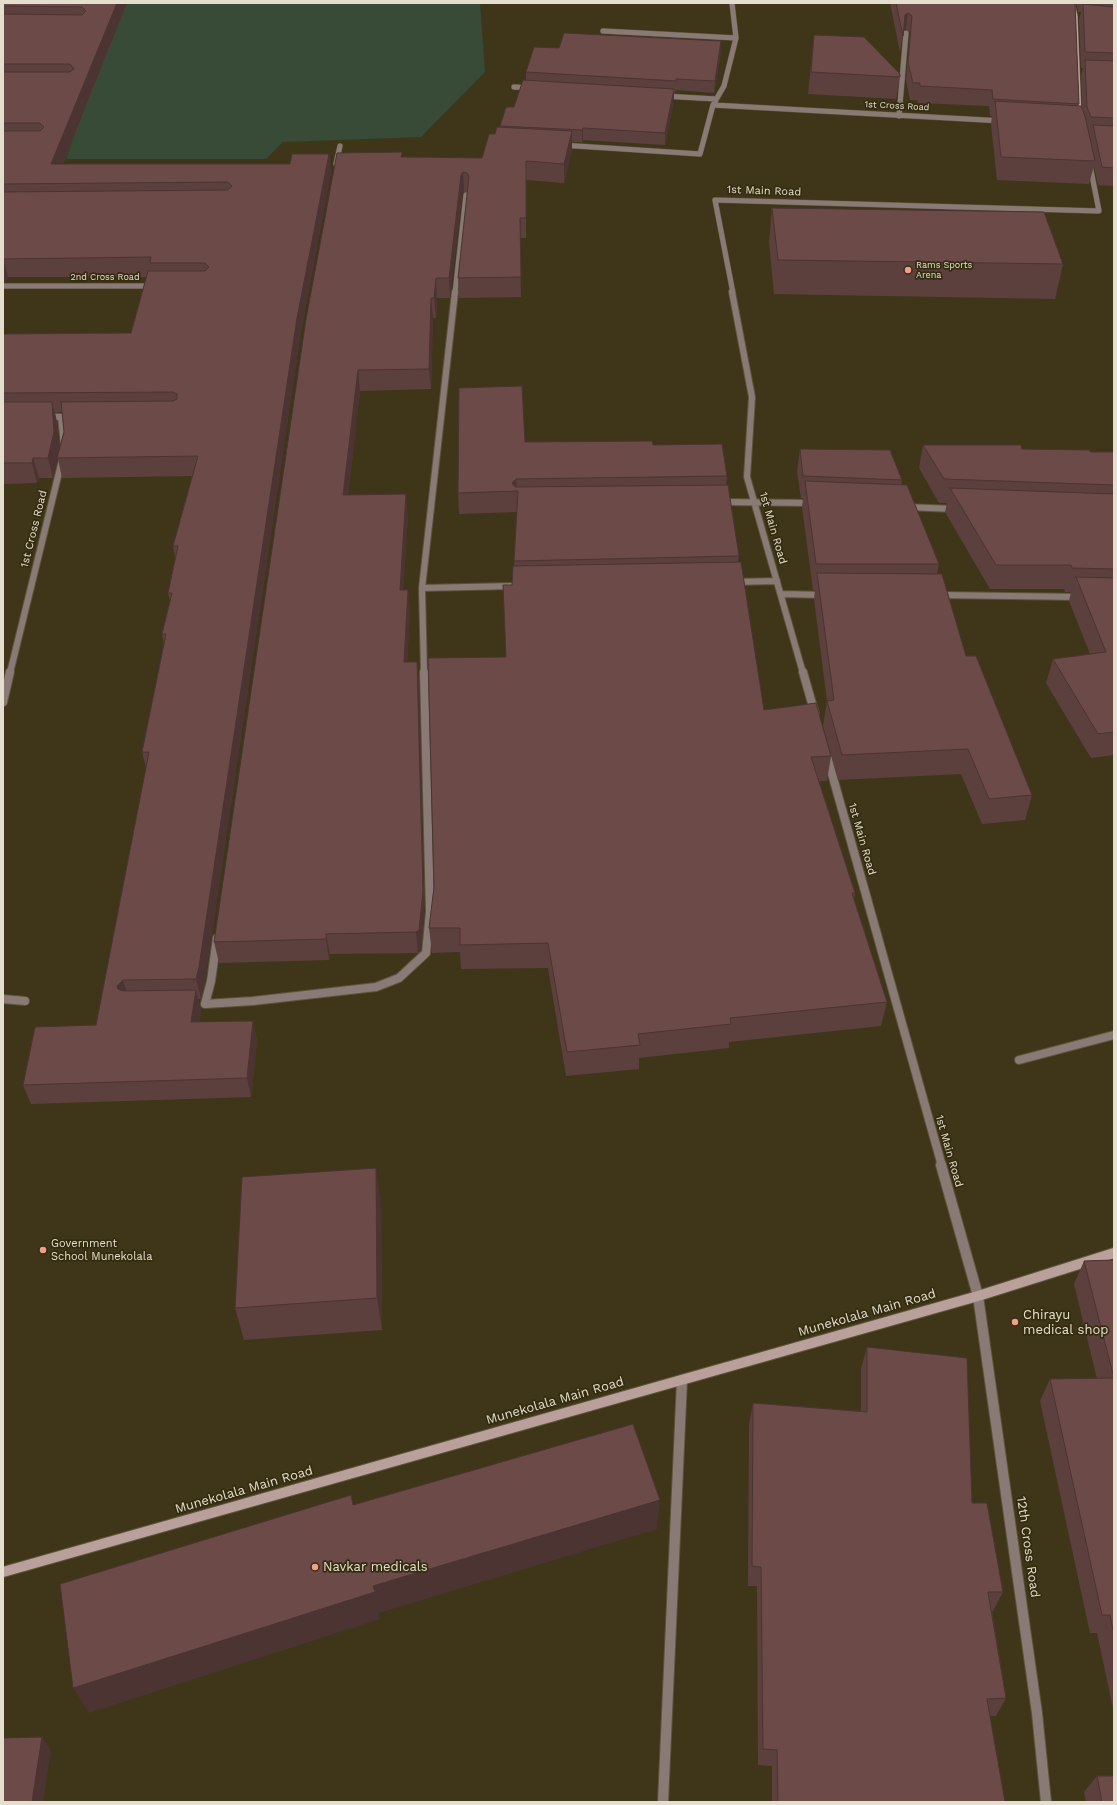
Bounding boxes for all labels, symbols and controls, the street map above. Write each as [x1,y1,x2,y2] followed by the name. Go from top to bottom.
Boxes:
[864,99,930,113] street label: 1st Cross Road
[727,183,801,199] street label: 1st Main Road
[916,260,972,281] place label: Rams Sports Arena
[903,265,913,275] marker: Rams Sports Arena
[70,272,140,282] street label: 2nd Cross Road
[18,489,50,569] street label: 1st Cross Road
[756,490,790,566] street label: 1st Main Road
[845,801,879,877] street label: 1st Main Road
[932,1113,966,1189] street label: 1st Main Road
[51,1237,152,1263] place label: Government School Munekolala
[38,1245,48,1255] marker: Government School Munekolala
[796,1286,938,1340] street label: Munekolala Main Road
[1023,1307,1108,1338] place label: Chirayu medical shop
[1010,1317,1020,1327] marker: Chirayu medical shop
[484,1374,626,1428] street label: Munekolala Main Road
[173,1463,315,1517] street label: Munekolala Main Road
[1013,1495,1043,1599] street label: 12th Cross Road
[323,1559,428,1575] place label: Navkar medicals
[310,1562,320,1572] marker: Navkar medicals

